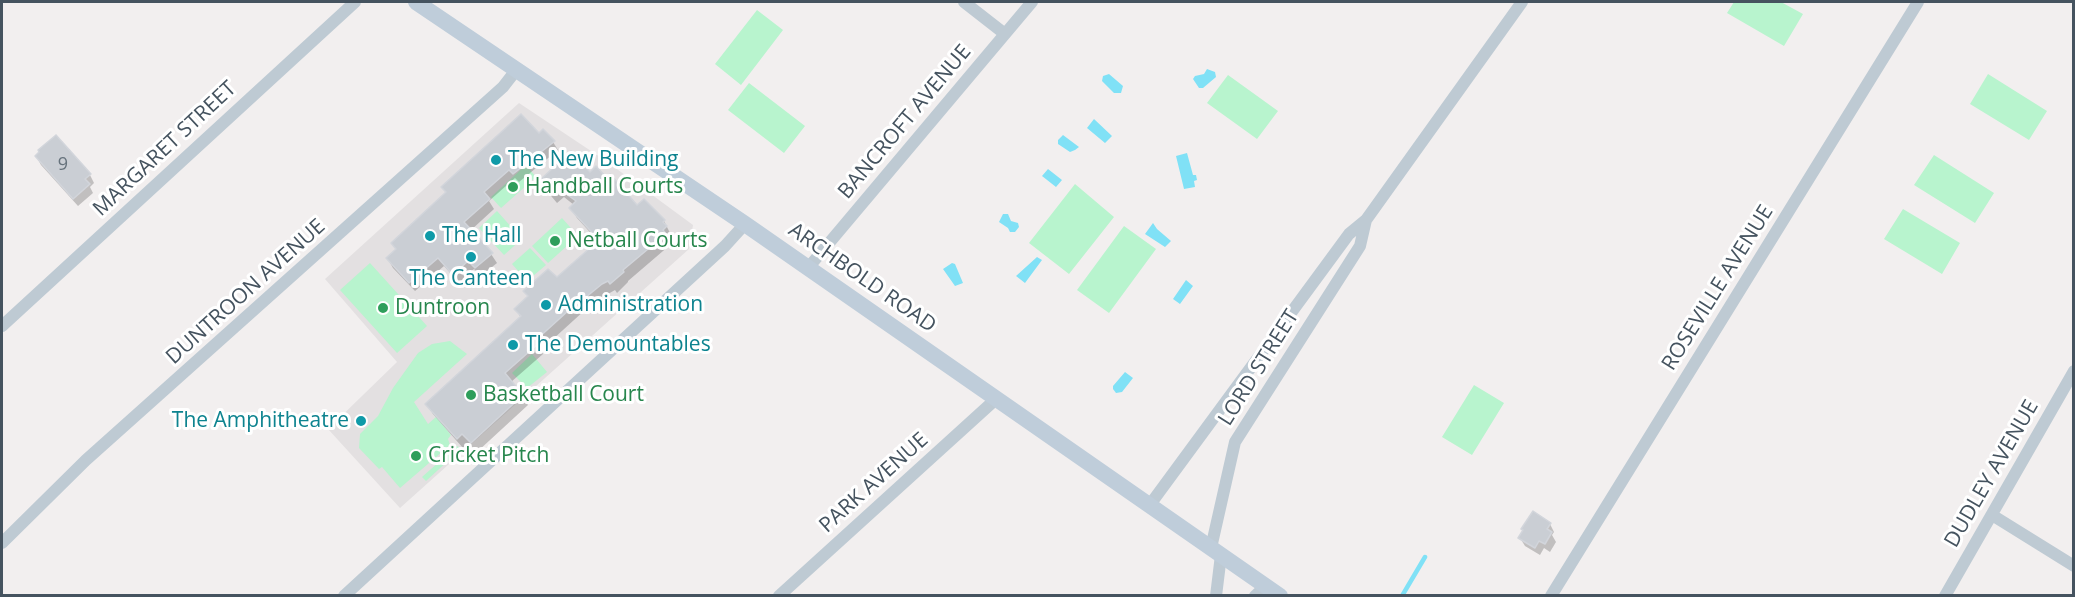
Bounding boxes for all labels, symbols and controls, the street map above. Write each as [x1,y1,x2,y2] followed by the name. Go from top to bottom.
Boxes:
[833,40,977,204] street label: BANCROFT AVENUE
[88,76,242,222] street label: MARGARET STREET
[508,147,679,173] place label: The New Building
[489,153,503,167] marker: The New Building
[58,154,68,176] house number: 9
[525,174,683,200] place label: Handball Courts
[506,180,520,194] marker: Handball Courts
[1657,201,1779,375] street label: ROSEVILLE AVENUE
[161,214,331,370] street label: DUNTROON AVENUE
[783,218,941,338] street label: ARCHBOLD ROAD
[442,223,521,249] place label: The Hall
[567,228,707,254] place label: Netball Courts
[423,229,437,243] marker: The Hall
[548,234,562,248] marker: Netball Courts
[464,250,478,264] marker: The Canteen
[409,266,533,292] place label: The Canteen
[558,292,703,318] place label: Administration
[395,295,490,321] place label: Duntroon
[539,298,553,312] marker: Administration
[376,301,390,315] marker: Duntroon
[1213,305,1305,431] street label: LORD STREET
[525,332,711,358] place label: The Demountables
[506,338,520,352] marker: The Demountables
[483,382,644,408] place label: Basketball Court
[464,388,478,402] marker: Basketball Court
[1940,396,2044,552] street label: DUDLEY AVENUE
[172,408,349,434] place label: The Amphitheatre
[354,414,368,428] marker: The Amphitheatre
[814,428,934,538] street label: PARK AVENUE
[428,443,549,469] place label: Cricket Pitch
[409,449,423,463] marker: Cricket Pitch

